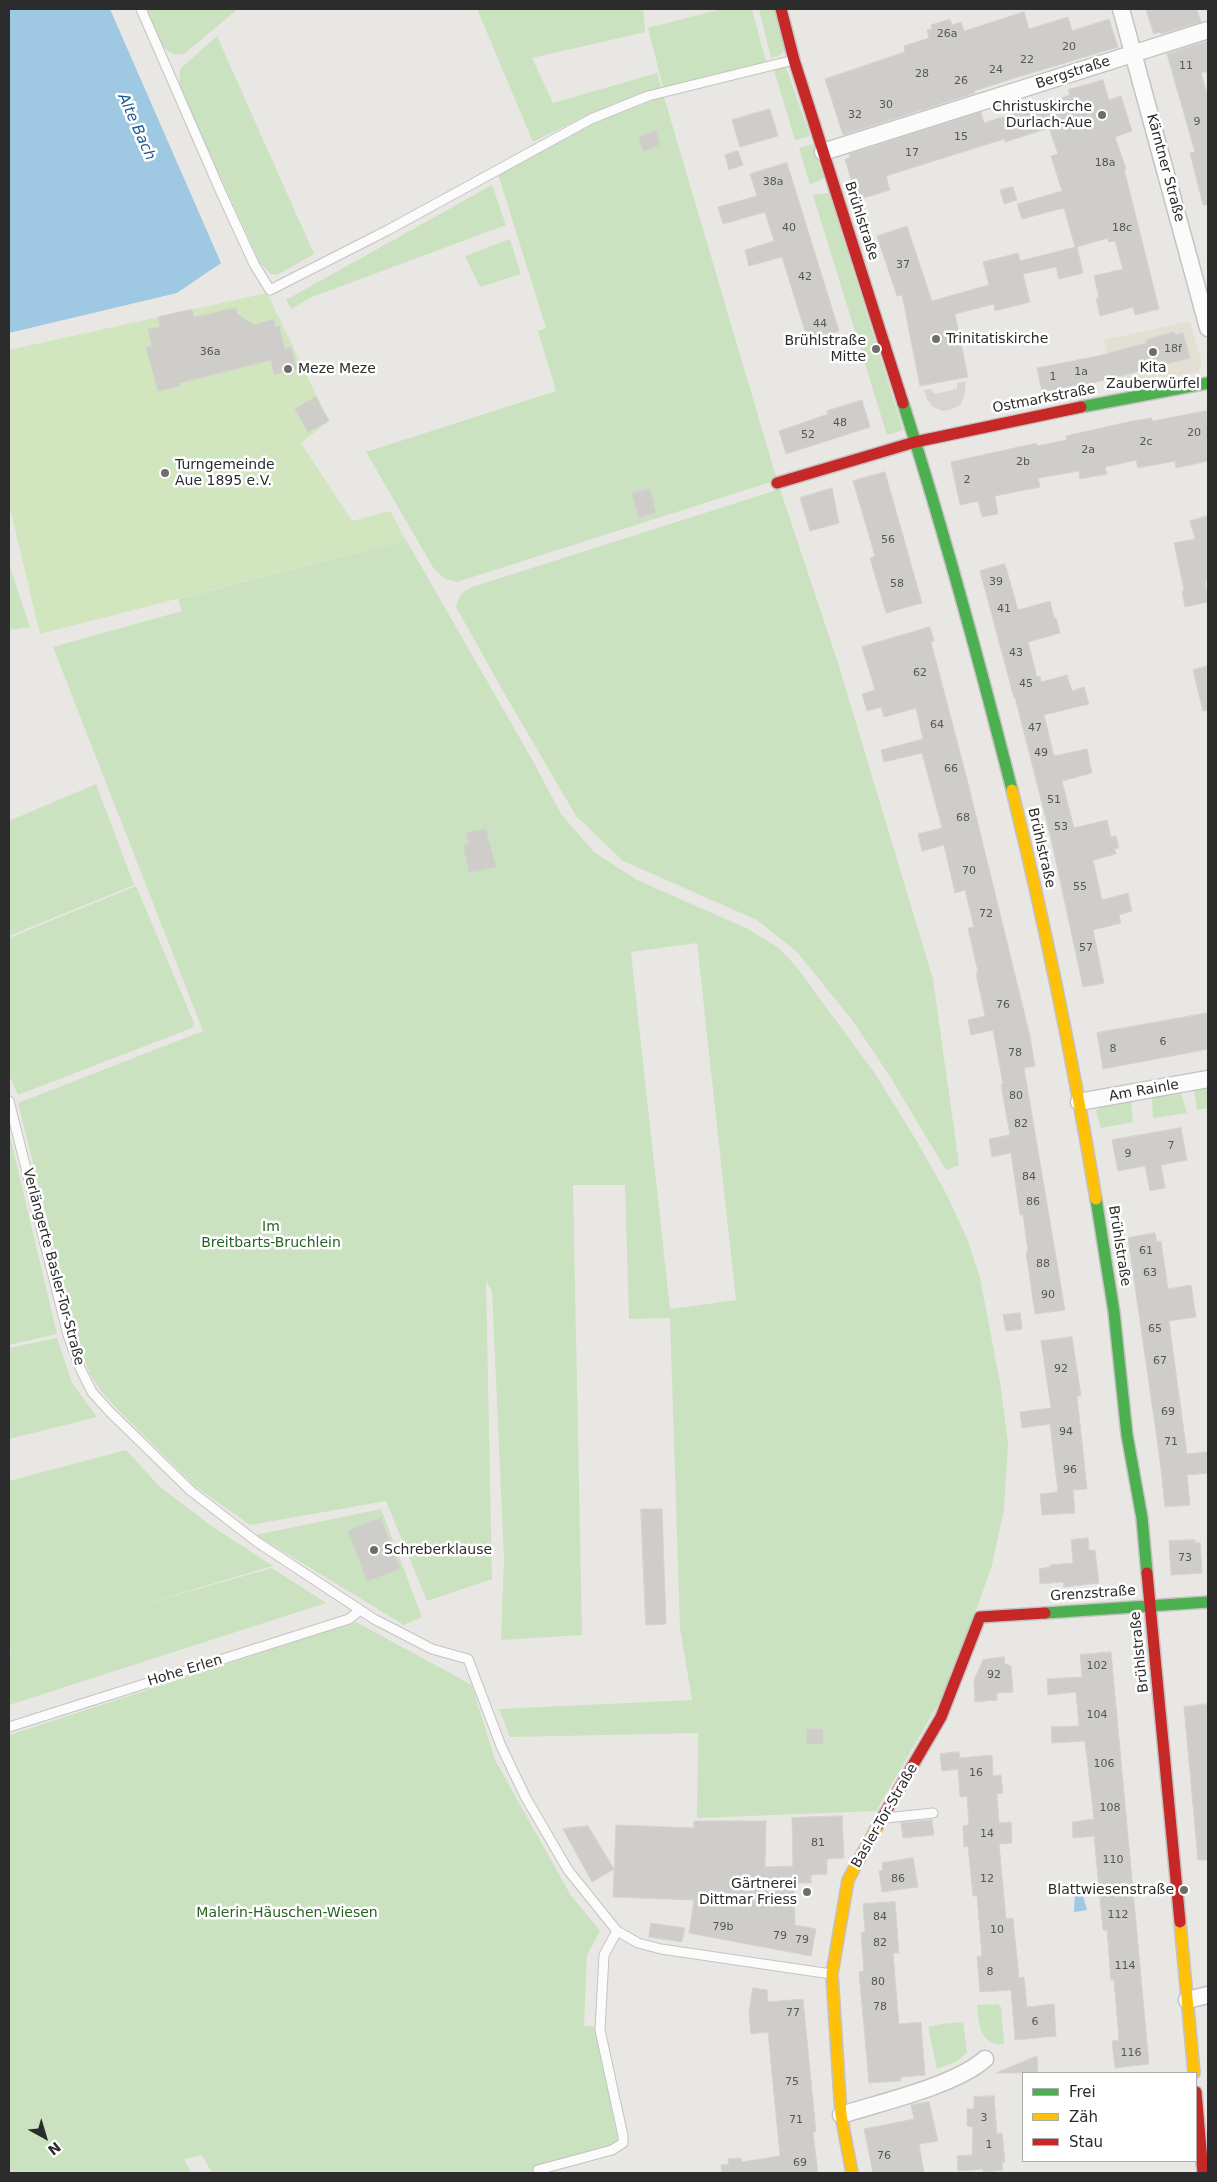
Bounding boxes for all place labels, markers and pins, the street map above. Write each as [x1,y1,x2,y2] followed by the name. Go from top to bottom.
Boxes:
[992,99,1092,132] place label: Christuskirche Durlach-Aue
[1096,109,1108,121] marker: Christuskirche Durlach-Aue
[946,331,1048,347] place label: Trinitatiskirche
[784,333,866,366] place label: Brühlstraße Mitte
[930,333,942,345] marker: Trinitatiskirche
[870,343,882,355] marker: Brühlstraße Mitte
[1147,346,1159,358] marker: Kita Zauberwürfel
[1106,360,1200,392] place label: Kita Zauberwürfel
[298,361,376,377] place label: Meze Meze
[282,363,294,375] marker: Meze Meze
[175,457,275,490] place label: Turngemeinde Aue 1895 e.V.
[159,467,171,479] marker: Turngemeinde Aue 1895 e.V.
[384,1542,492,1558] place label: Schreberklause
[368,1544,380,1556] marker: Schreberklause
[699,1876,797,1908] place label: Gärtnerei Dittmar Friess
[1048,1882,1174,1898] place label: Blattwiesenstraße
[1178,1884,1190,1896] marker: Blattwiesenstraße
[801,1886,813,1898] marker: Gärtnerei Dittmar Friess

